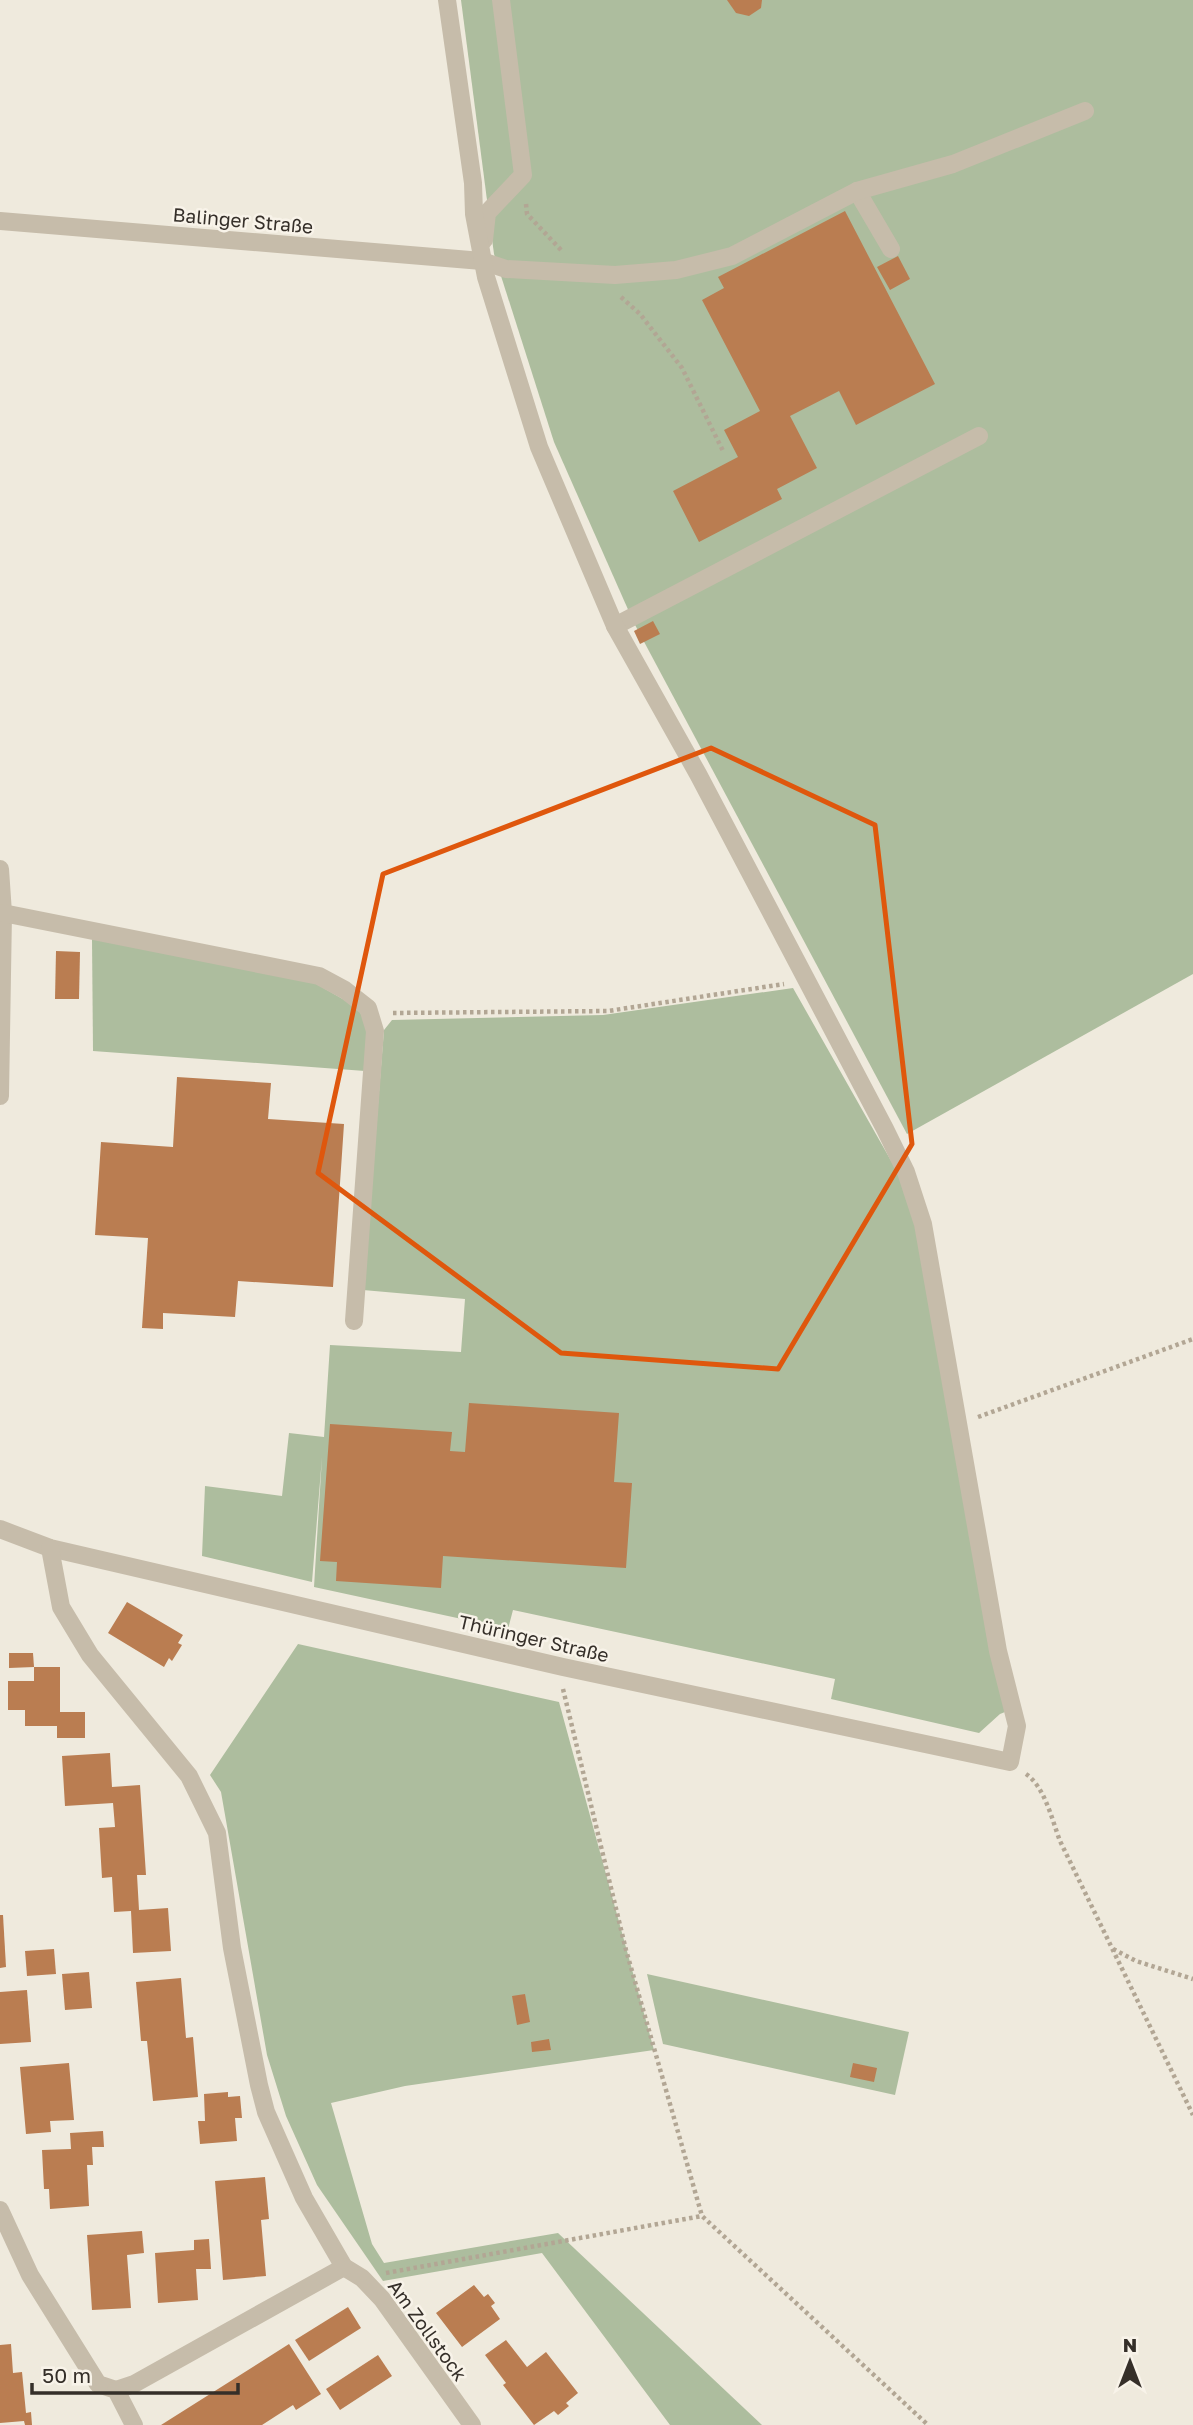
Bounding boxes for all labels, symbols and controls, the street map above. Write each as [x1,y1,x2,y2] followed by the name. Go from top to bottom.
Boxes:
[172,202,314,238] street label: Balinger Straße
[457,1610,611,1666] street label: Thüringer Straße
[384,2275,472,2385] street label: Am Zollstock
[1095,2327,1165,2397] north arrow
[1123,2333,1137,2356] text: N
[32,2352,238,2396] scale bar
[42,2362,91,2388] text: 50 m

